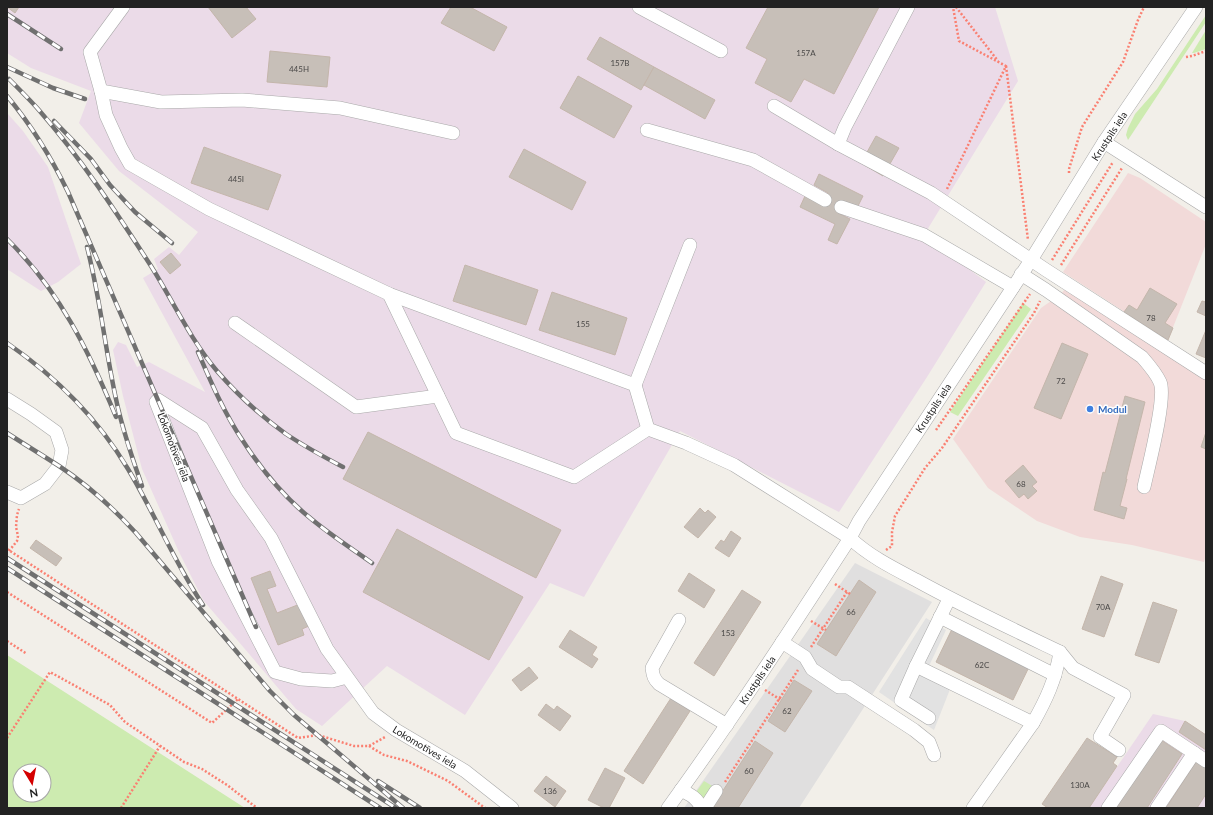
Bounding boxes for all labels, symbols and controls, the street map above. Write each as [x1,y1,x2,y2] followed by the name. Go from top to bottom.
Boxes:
[796,48,816,58] house number: 157A
[610,58,630,68] house number: 157B
[289,64,309,74] house number: 445H
[1089,109,1129,163] street label: Krustpils iela
[228,174,244,184] house number: 445I
[1146,313,1156,323] house number: 78
[576,319,590,329] house number: 155
[1056,376,1066,386] house number: 72
[913,381,953,435] street label: Krustpils iela
[1098,403,1127,415] place label: Modul
[1085,404,1095,414] marker: Modul
[155,411,193,483] street label: Lokomotīves iela
[1016,479,1026,489] house number: 68
[1096,602,1111,612] house number: 70A
[846,607,856,617] house number: 66
[721,628,735,638] house number: 153
[736,653,778,707] street label: Krustpils iela
[975,660,990,670] house number: 62C
[782,706,792,716] house number: 62
[391,723,459,771] street label: Lokomotīves iela
[12,763,52,803] north arrow
[744,766,754,776] house number: 60
[1070,780,1090,790] house number: 130A
[29,786,39,800] text: N
[543,786,557,796] house number: 136

